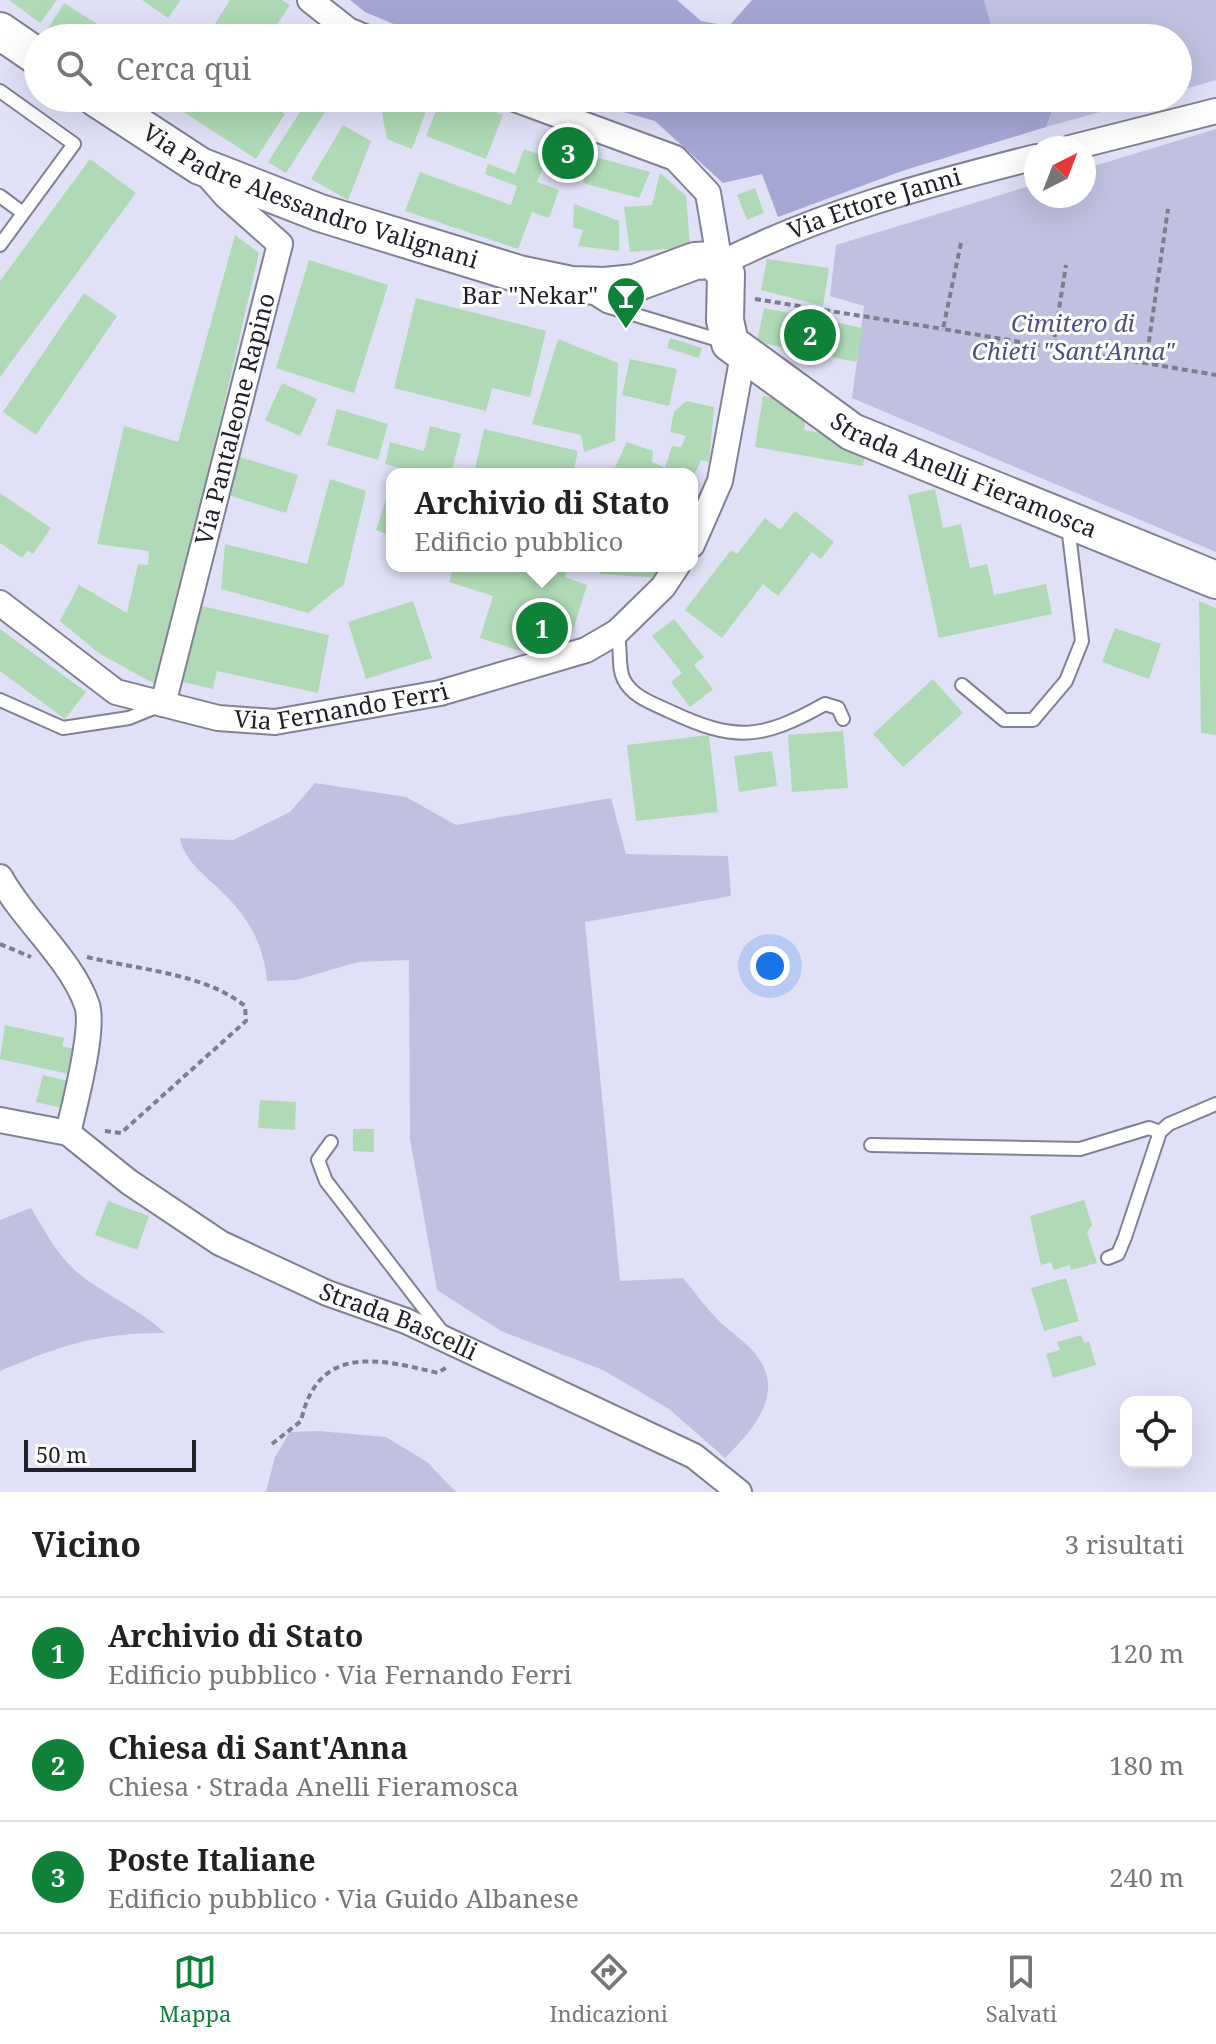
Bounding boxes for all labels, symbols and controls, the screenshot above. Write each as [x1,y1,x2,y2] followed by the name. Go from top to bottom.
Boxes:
[24,24,1192,112] search box
[52,46,96,90] icon: search
[116,48,251,89] text: Cerca qui
[137,115,483,276] street label: Via Padre Alessandro Valignani
[542,123,594,183] pin: 3
[1024,136,1096,208] north arrow
[782,159,965,246] street label: Via Ettore Janni
[605,275,647,330] bar icon: Bar "Nekar"
[462,278,598,311] place label: Bar "Nekar"
[186,289,282,548] street label: Via Pantaleone Rapino
[784,305,836,365] pin: 2
[972,306,1176,367] park label: Cimitero di Chieti "Sant'Anna"
[824,404,1102,545] street label: Strada Anelli Fieramosca
[386,468,698,572] popup
[414,482,670,523] text: Archivio di Stato
[414,523,623,559] text: Edificio pubblico
[516,598,568,658] pin: 1
[233,673,452,737] street label: Via Fernando Ferri
[750,946,790,986] your location
[314,1274,484,1367] street label: Strada Bascelli
[1120,1396,1192,1468] map controls
[1120,1396,1192,1468] button: locate
[24,1436,196,1472] scale bar
[36,1439,87,1469] text: 50 m
[32,1521,141,1567] text: Vicino
[1065,1526,1184,1562] text: 3 risultati
[108,1615,364,1656] text: Archivio di Stato
[51,1635,65,1671] text: 1
[1109,1635,1184,1671] text: 120 m
[108,1656,572,1692] text: Edificio pubblico · Via Fernando Ferri
[108,1727,408,1768] text: Chiesa di Sant'Anna
[51,1747,65,1783] text: 2
[1109,1747,1184,1783] text: 180 m
[108,1768,519,1804] text: Chiesa · Strada Anelli Fieramosca
[108,1839,316,1880] text: Poste Italiane
[51,1859,65,1895] text: 3
[1109,1859,1184,1895] text: 240 m
[108,1880,579,1916] text: Edificio pubblico · Via Guido Albanese
[159,1950,231,2028] tab: Mappa
[550,1950,668,2028] tab: Indicazioni
[986,1950,1057,2028] tab: Salvati

